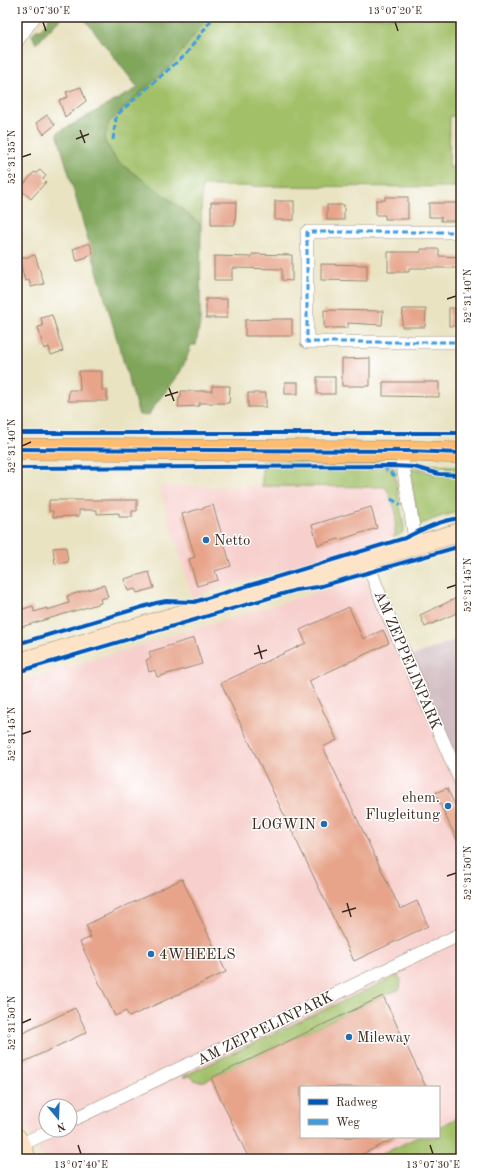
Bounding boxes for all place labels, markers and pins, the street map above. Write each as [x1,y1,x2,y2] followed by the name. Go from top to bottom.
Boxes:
[214,534,250,549] place label: Netto
[201,535,211,545] marker: Netto
[365,791,440,823] place label: ehem. Flugleitung
[443,801,453,811] marker: ehem. Flugleitung
[251,818,316,833] place label: LOGWIN
[319,819,329,829] marker: LOGWIN
[159,948,236,963] place label: 4WHEELS
[146,949,156,959] marker: 4WHEELS
[357,1031,411,1046] place label: Mileway
[344,1032,354,1042] marker: Mileway

